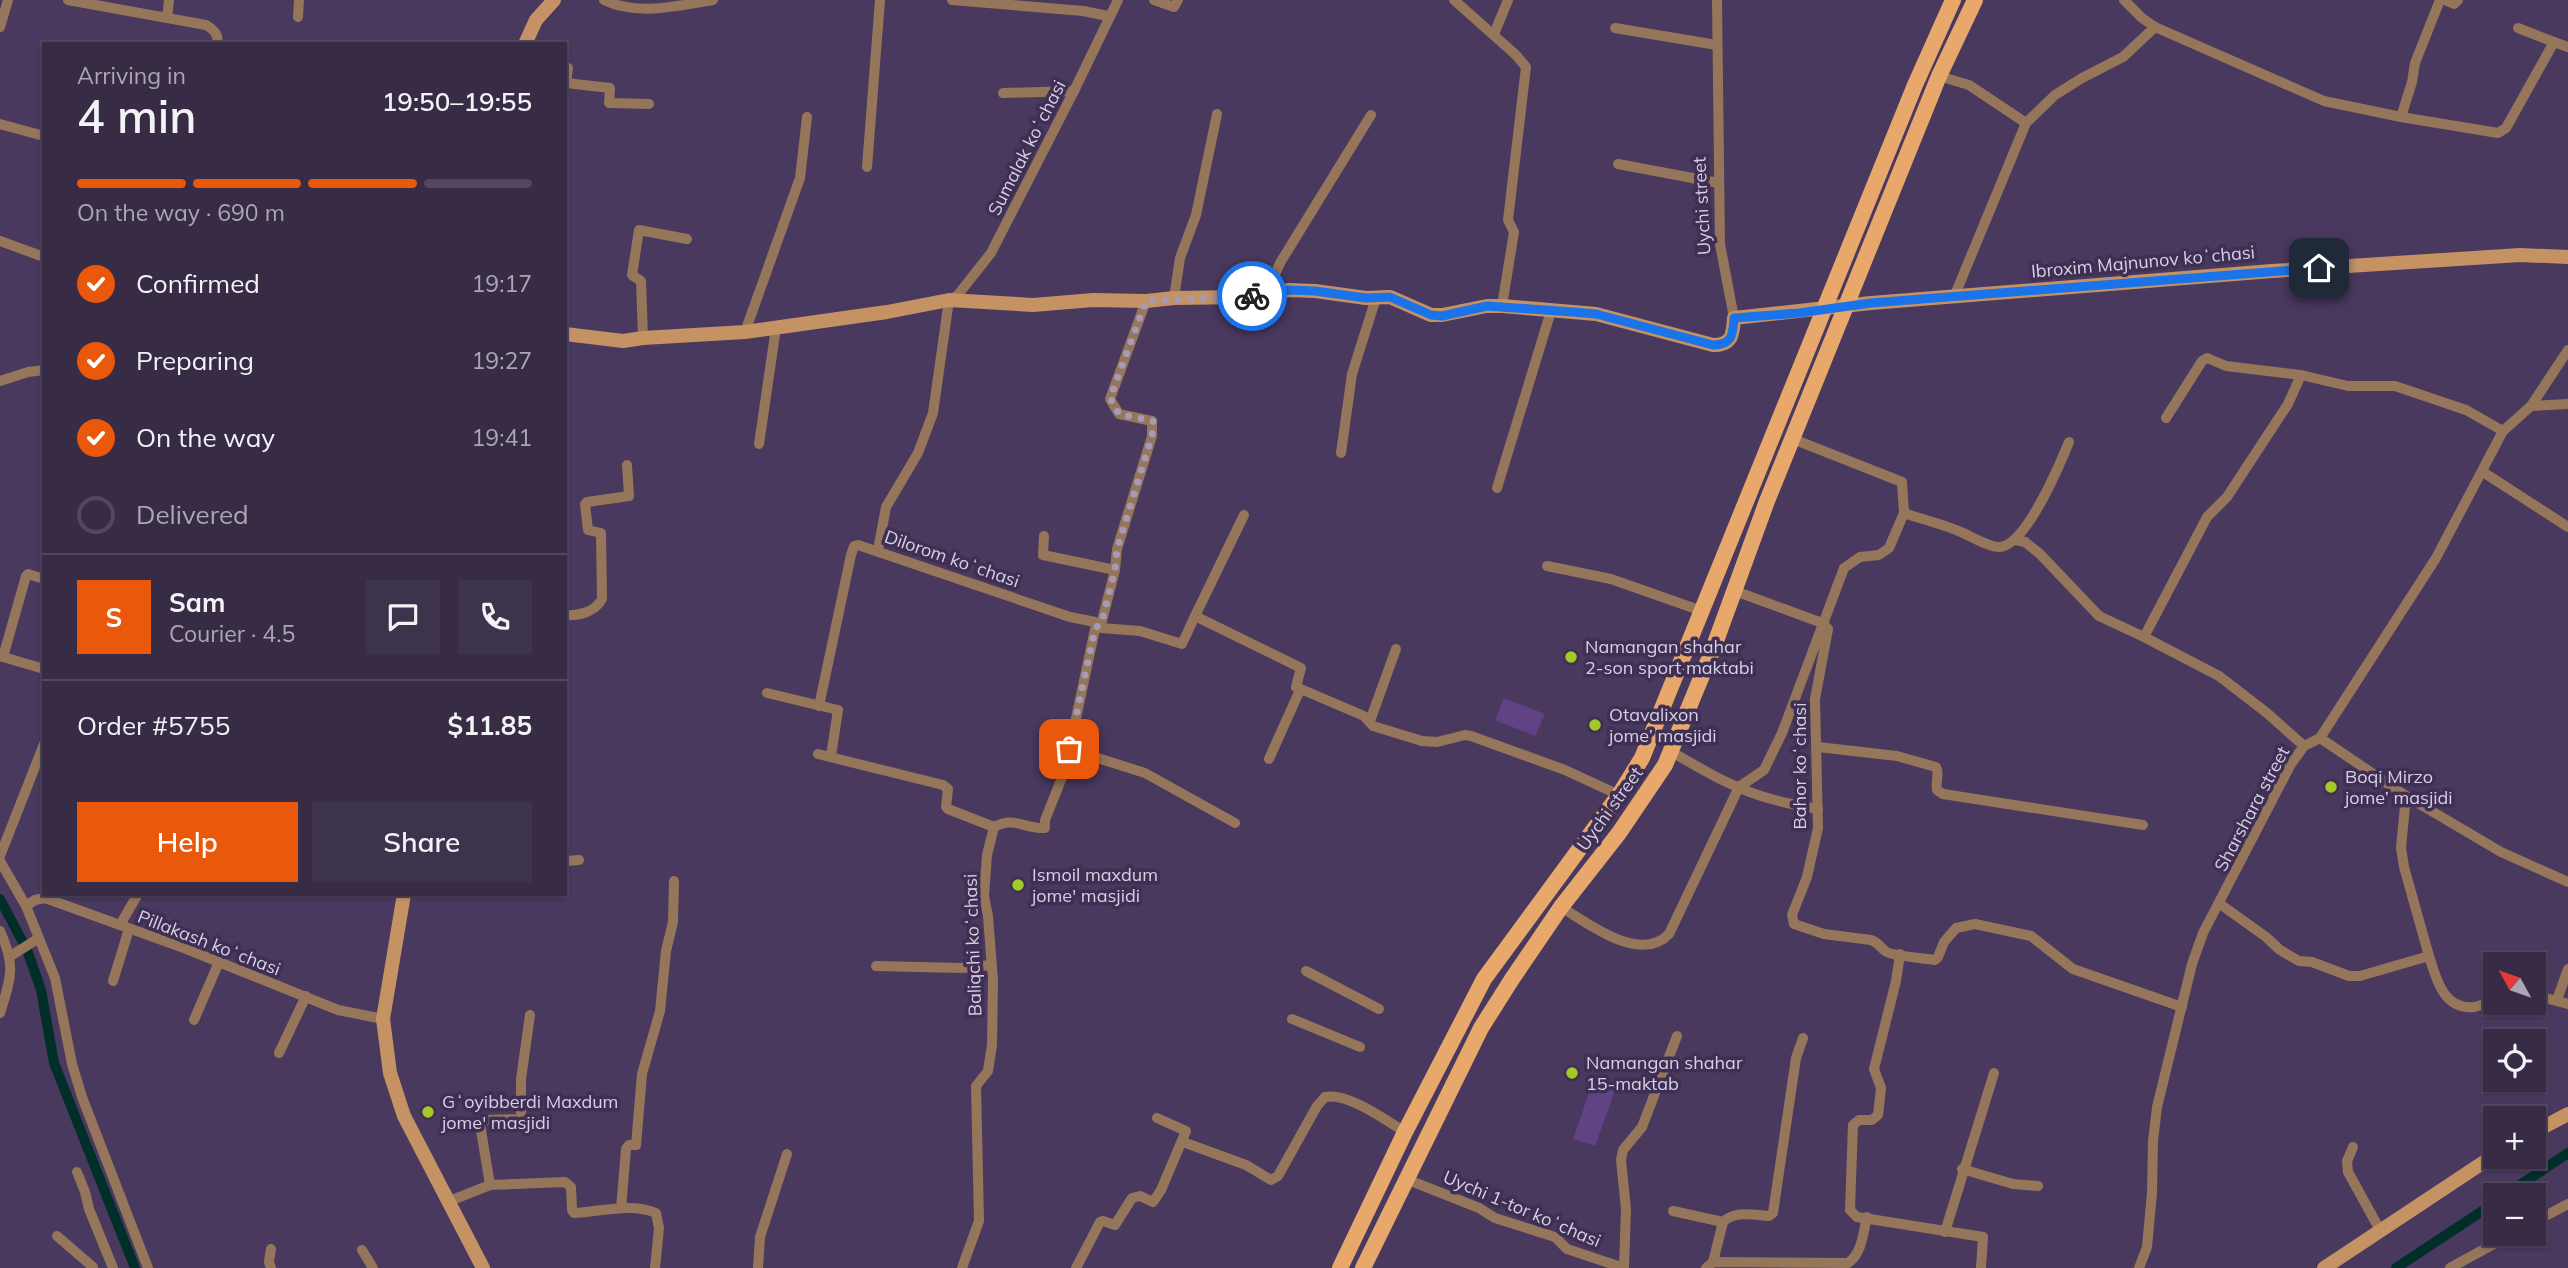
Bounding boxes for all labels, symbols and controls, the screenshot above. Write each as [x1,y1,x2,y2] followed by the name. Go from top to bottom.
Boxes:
[77,61,186,90] text: Arriving in
[982,76,1071,219] street label: Sumalak koʻchasi
[382,85,532,118] text: 19:50–19:55
[77,87,196,145] text: 4 min
[1687,156,1716,256] street label: Uychi street
[77,198,285,227] text: On the way · 690 m
[2289,238,2349,298] pin
[2030,240,2256,283] street label: Ibroxim Majnunov koʻchasi
[2300,249,2338,287] icon: home
[1217,261,1287,331] courier
[77,265,115,303] icon: check
[136,267,260,300] text: Confirmed
[472,269,532,298] text: 19:17
[1233,277,1271,315] icon: bike
[77,342,115,380] icon: check
[136,344,254,377] text: Preparing
[472,346,532,375] text: 19:27
[77,419,115,457] icon: check
[136,421,275,454] text: On the way
[472,423,532,452] text: 19:41
[136,498,249,531] text: Delivered
[882,525,1023,592] street label: Dilorom koʻchasi
[366,580,440,654] button: chat
[458,580,532,654] button: phone
[169,586,225,619] text: Sam
[106,601,122,634] text: S
[169,619,295,648] text: Courier · 4.5
[1585,635,1754,679] place label: Namangan shahar 2-son sport maktabi
[1563,649,1579,665] marker: Namangan shahar 2-son sport maktabi
[1607,703,1717,747] place label: Otavalixon jome’ masjidi
[1788,703,1811,829] street label: Bahor koʻchasi
[77,709,230,742] text: Order #5755
[448,709,532,742] text: $11.85
[1587,717,1603,733] marker: Otavalixon jome’ masjidi
[1039,719,1099,779] pin
[1050,730,1088,768] icon: bag
[2209,742,2294,875] street label: Sharshara street
[1571,762,1648,855] street label: Uychi street
[2343,765,2453,809] place label: Boqi Mirzo jome’ masjidi
[2323,779,2339,795] marker: Boqi Mirzo jome’ masjidi
[77,802,298,882] button: Help
[312,802,532,882] button: Share
[1030,863,1158,907] place label: Ismoil maxdum jome' masjidi
[959,873,986,1017] street label: Baliqchi koʻchasi
[1010,877,1026,893] marker: Ismoil maxdum jome' masjidi
[134,905,284,980] street label: Pillakash koʻchasi
[2483,952,2546,1015] north arrow
[2483,952,2546,1246] map controls
[2483,1029,2546,1092] button: locate
[1586,1051,1743,1095] place label: Namangan shahar 15-maktab
[1564,1065,1580,1081] marker: Namangan shahar 15-maktab
[440,1090,618,1134] place label: Gʻoyibberdi Maxdum jome' masjidi
[420,1104,436,1120] marker: Gʻoyibberdi Maxdum jome' masjidi
[2483,1106,2546,1169] button: +
[1440,1165,1604,1252] street label: Uychi 1-tor koʻchasi
[2483,1183,2546,1246] button: −

